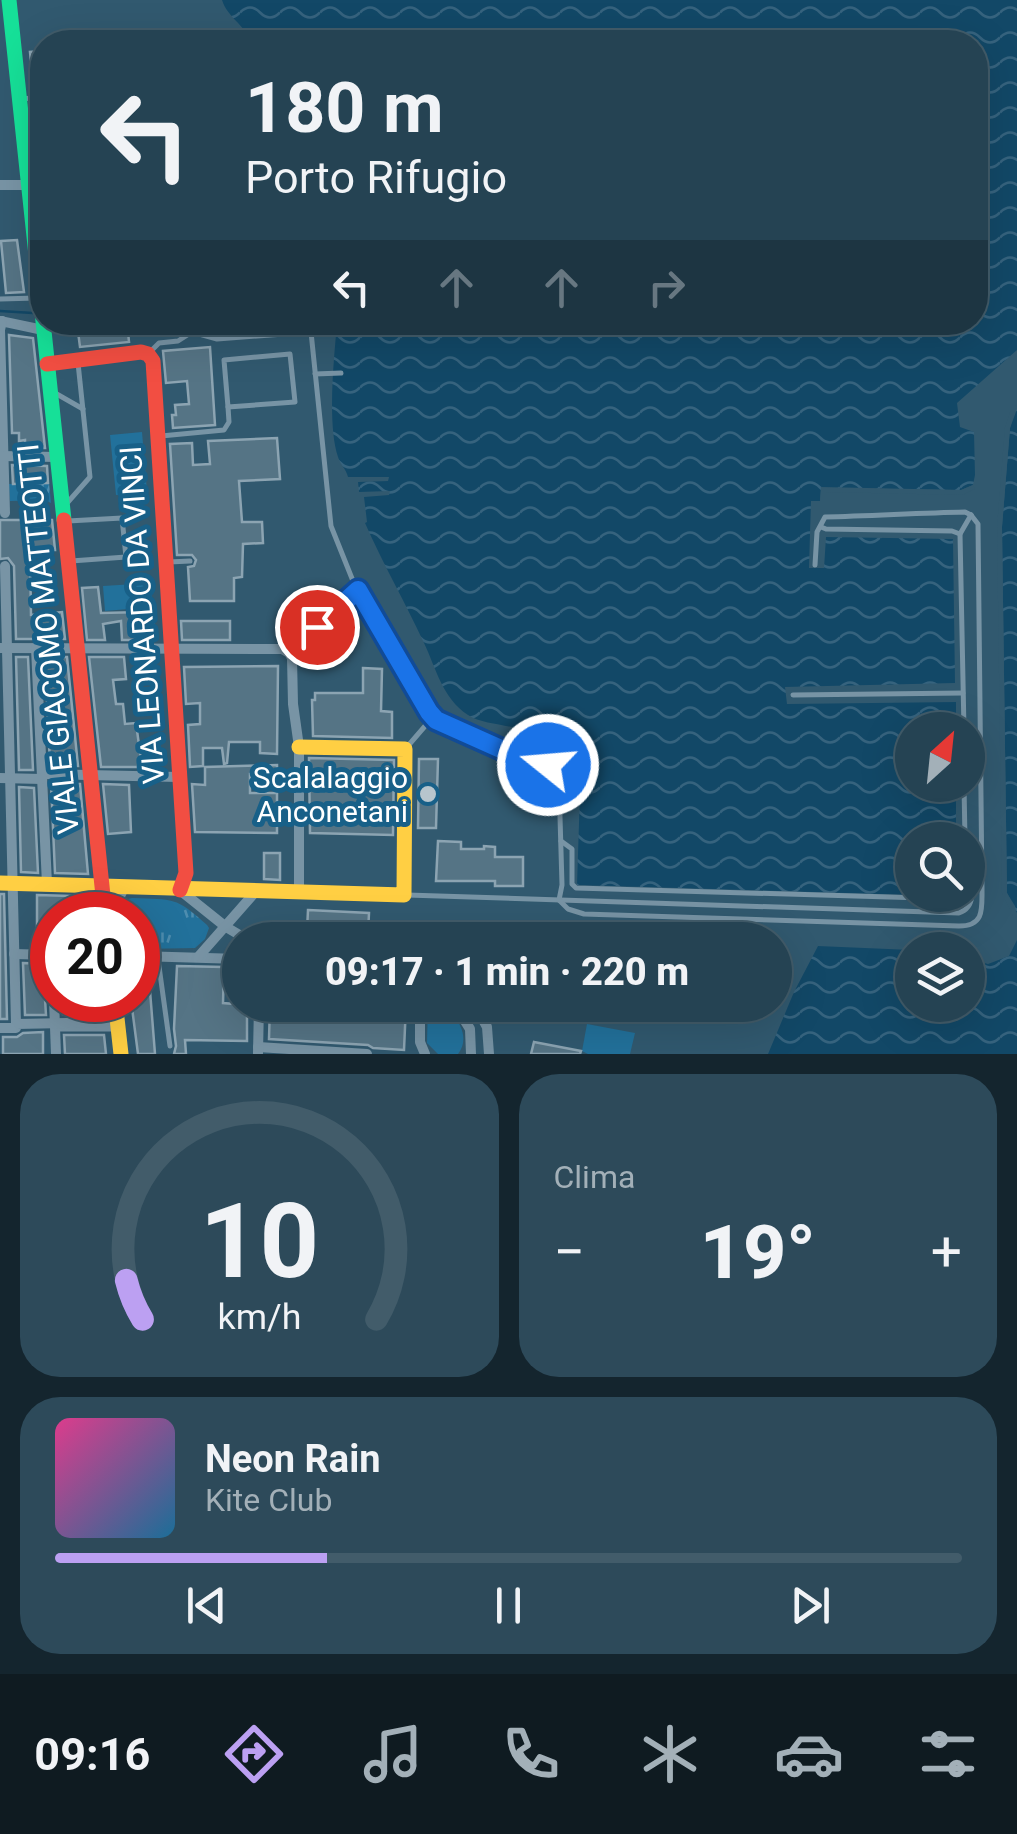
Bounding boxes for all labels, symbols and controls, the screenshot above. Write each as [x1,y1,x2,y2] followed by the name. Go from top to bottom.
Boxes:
[245,67,444,149] text: 180 m
[80,70,210,200] icon: left
[245,151,507,204] text: Porto Rifugio
[324,260,379,315] icon: left
[429,260,484,315] icon: ahead
[534,260,589,315] icon: ahead
[639,260,694,315] icon: right
[10,442,86,836] street label: VIALE GIACOMO MATTEOTTI
[113,445,171,785] street label: VIA LEONARDO DA VINCI
[275,585,360,670] pin
[290,600,345,655] icon: arrive
[895,712,985,802] north arrow
[895,712,985,1022] map controls
[496,713,600,817] position arrow
[253,760,408,829] place label: Scalalaggio Anconetani
[417,783,439,805] marker: Scalalaggio Anconetani
[895,822,985,912] button: search
[30,892,160,1022] speed limit sign: 20
[895,932,985,1022] button: layers
[325,950,689,994] text: 09:17 · 1 min · 220 m
[554,1158,635,1196] text: Clima
[200,1181,319,1302] text: 10
[700,1208,816,1296] text: 19°
[554,1220,585,1284] text: −
[931,1220,962,1284] text: +
[217,1296,301,1338] text: km/h
[205,1437,381,1481] text: Neon Rain
[205,1481,332,1519] text: Kite Club
[179,1578,234,1633] icon: previous
[481,1578,536,1633] icon: pause
[783,1578,838,1633] icon: next
[219,1719,289,1789] icon: directions
[358,1719,428,1789] icon: music
[496,1719,566,1789] icon: phone
[635,1719,705,1789] icon: climate
[774,1719,844,1789] icon: car
[913,1719,983,1789] icon: filters
[34,1728,150,1781] text: 09:16

